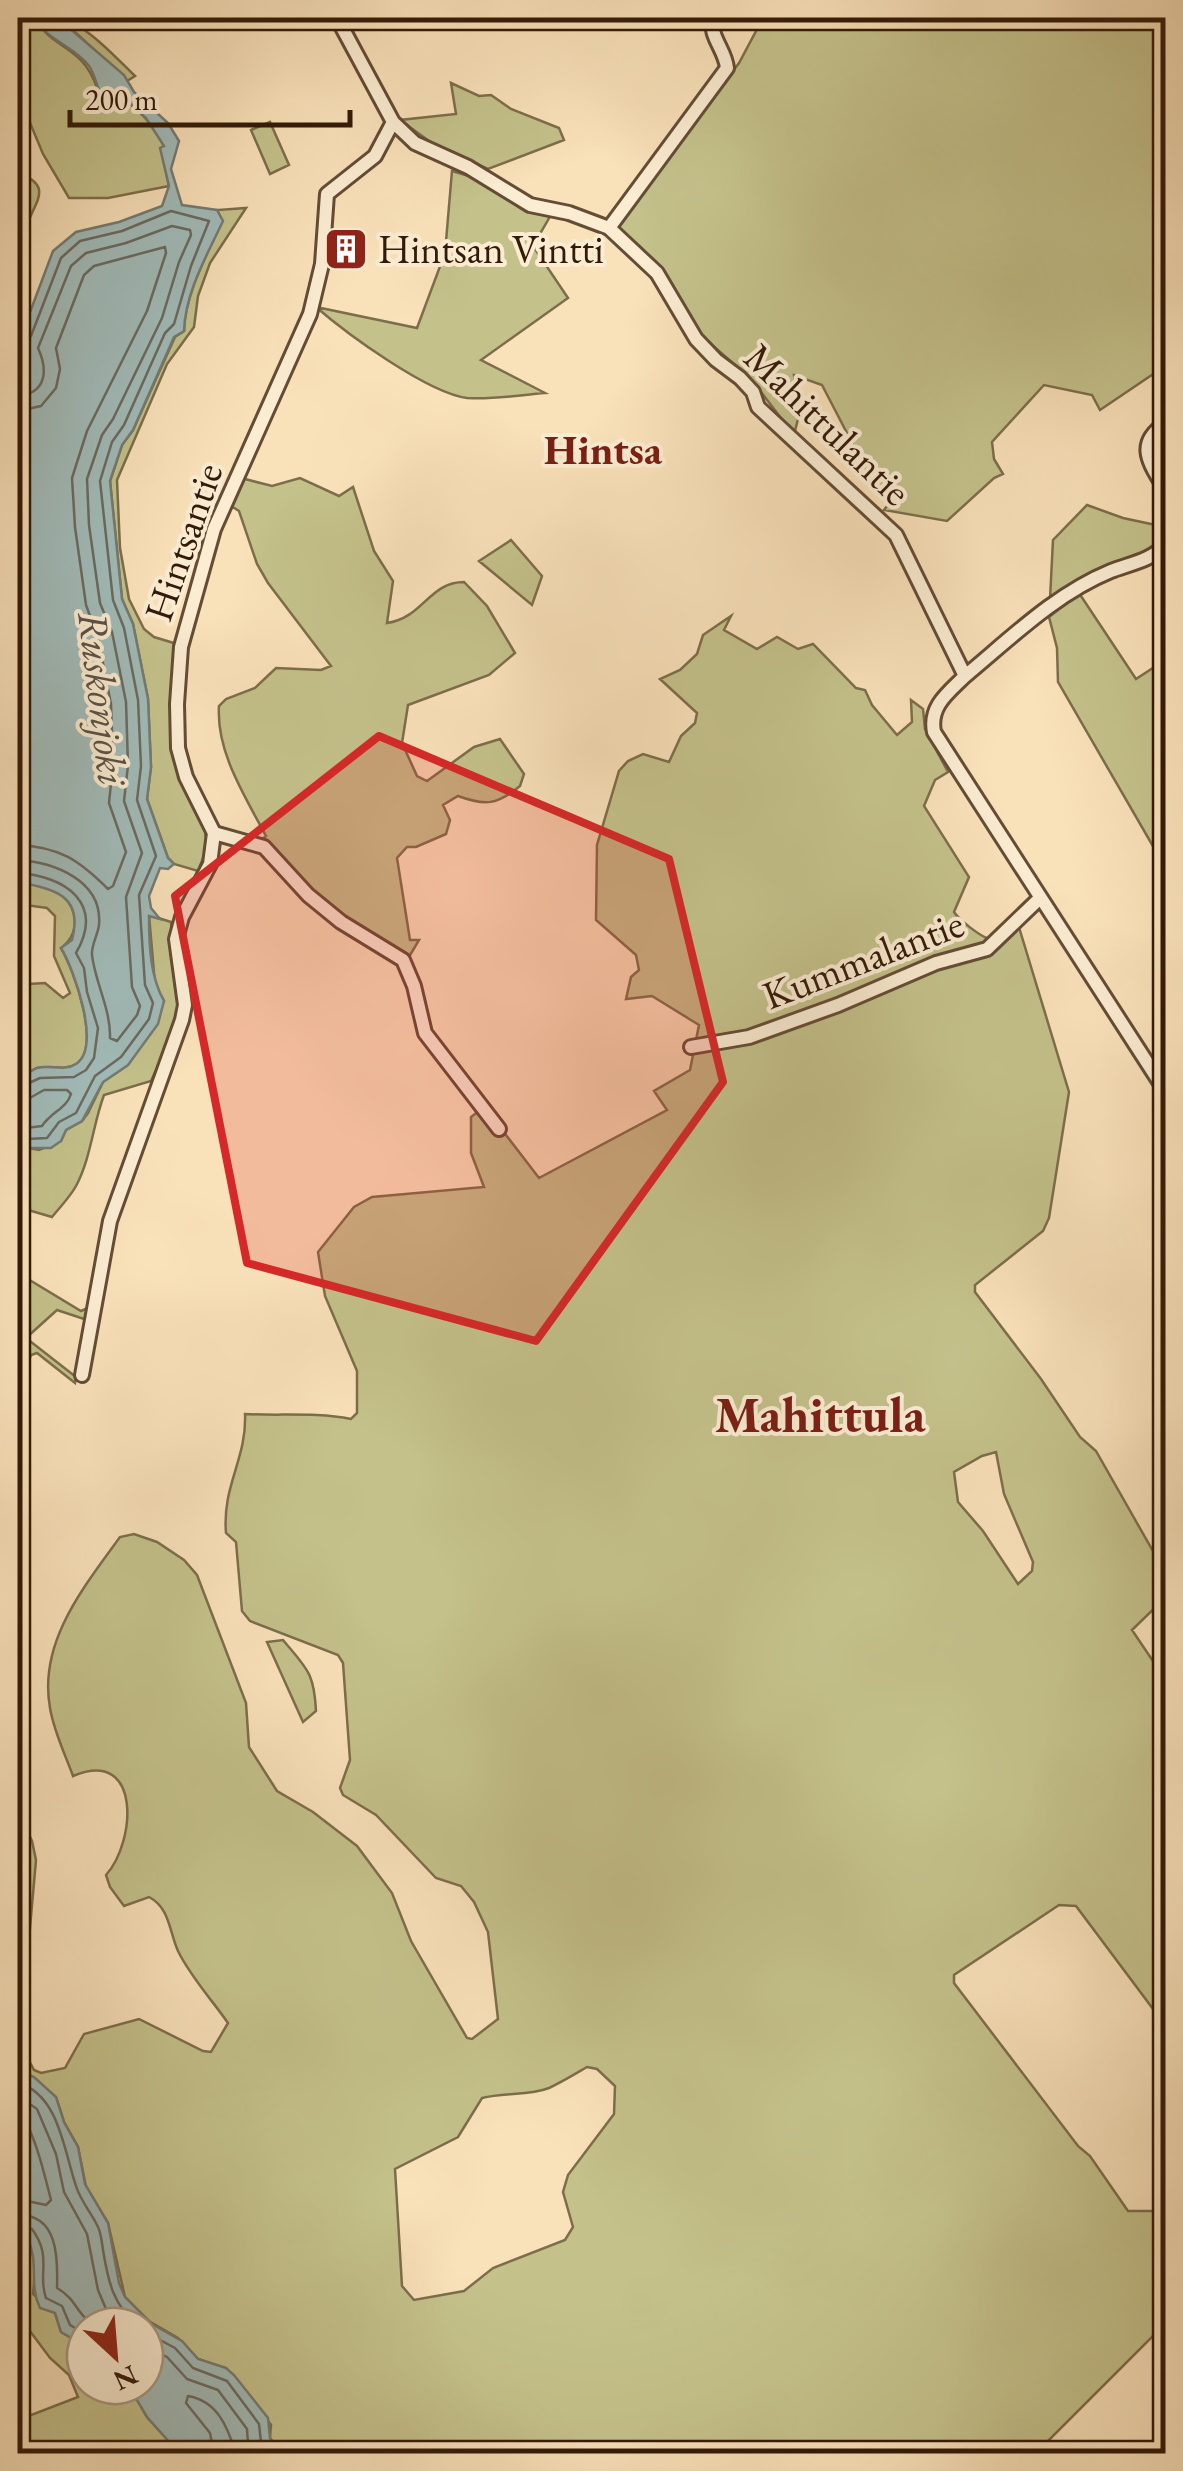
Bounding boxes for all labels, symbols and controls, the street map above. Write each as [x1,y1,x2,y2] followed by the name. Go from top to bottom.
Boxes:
[70,65,350,127] scale bar
[85,80,158,119] text: 200 m
[378,223,604,275] place label: Hintsan Vintti
[323,226,369,272] building icon: Hintsan Vintti
[734,332,922,516] street label: Mahittulantie
[544,422,663,477] district label: Hintsa
[132,456,234,628] street label: Hintsantie
[65,608,141,790] water label: Ruskonjoki
[755,897,971,1021] street label: Kummalantie
[715,1382,926,1447] district label: Mahittula
[65,2306,165,2406] north arrow
[108,2357,144,2400] text: N

